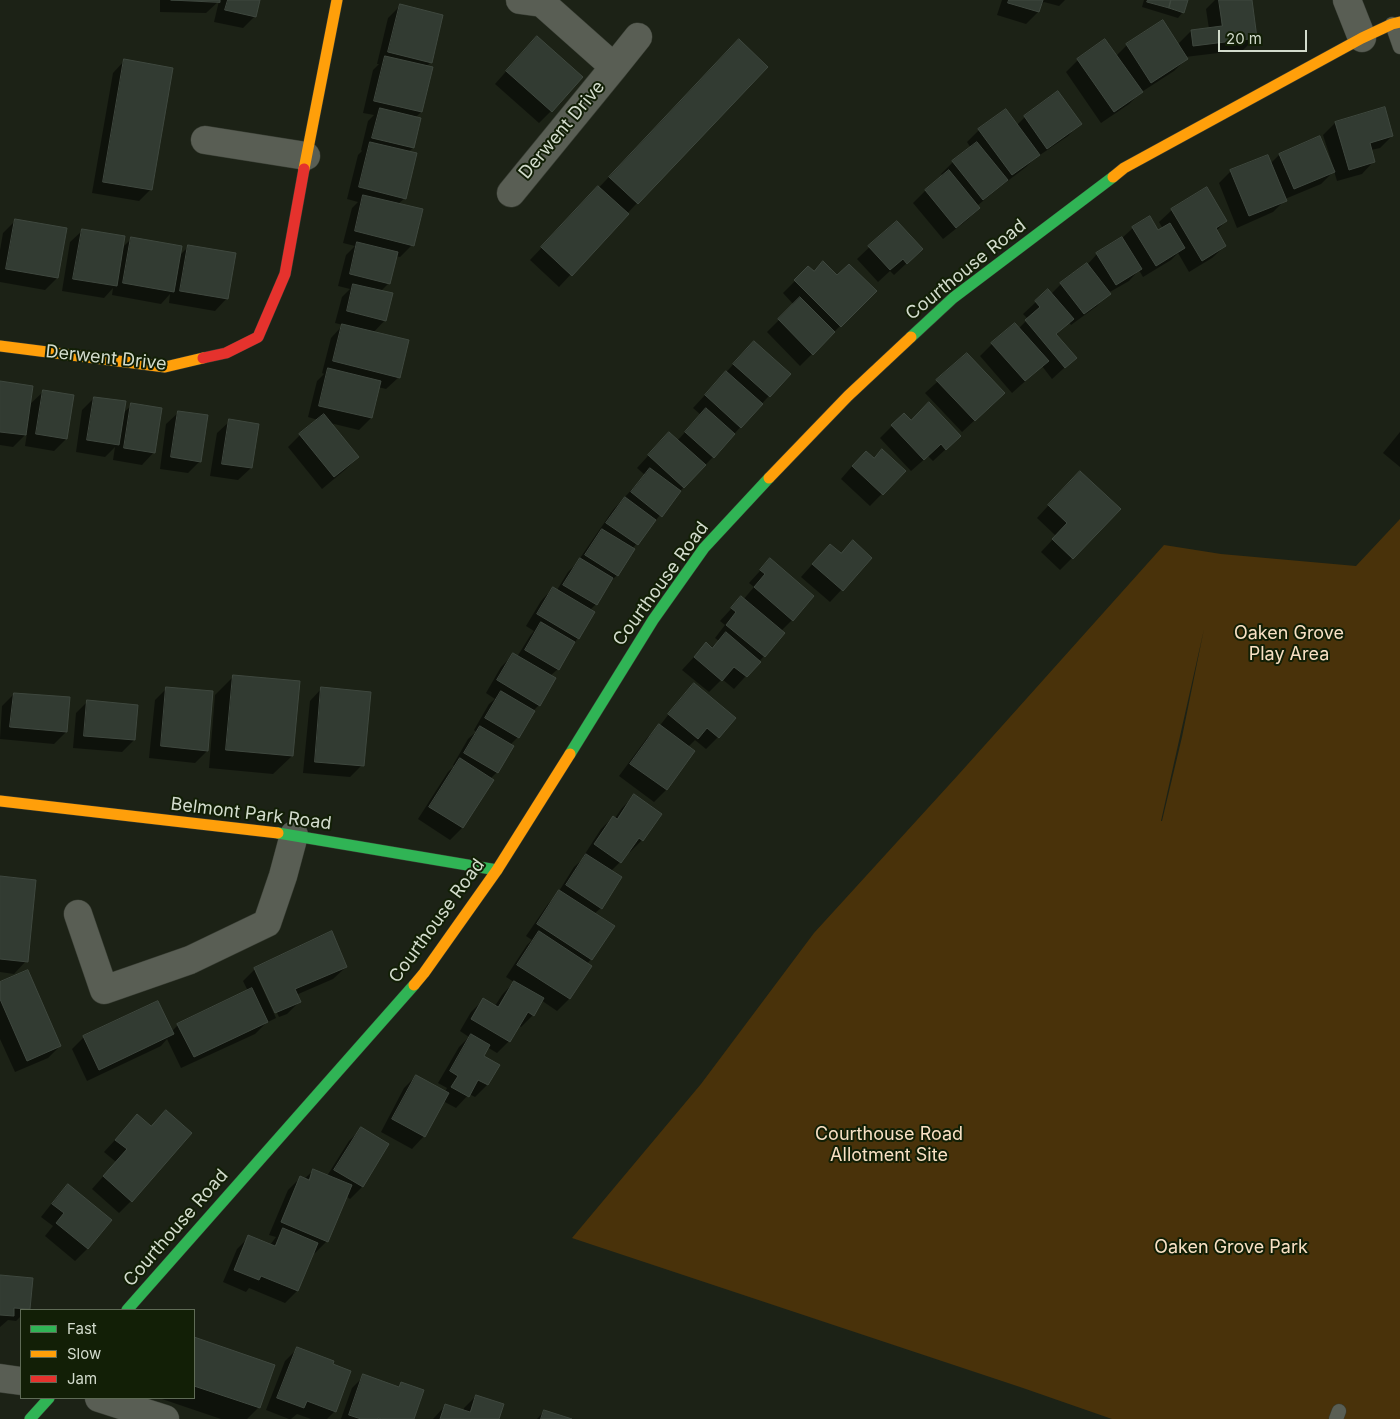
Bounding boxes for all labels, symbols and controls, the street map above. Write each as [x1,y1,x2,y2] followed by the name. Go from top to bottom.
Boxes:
[1220,20,1309,52] scale bar
[1226,29,1262,48] text: 20 m
[515,76,609,184] street label: Derwent Drive
[902,215,1030,325] street label: Courthouse Road
[44,341,168,375] street label: Derwent Drive
[609,518,713,650] street label: Courthouse Road
[1234,623,1344,666] park label: Oaken Grove Play Area
[169,793,333,835] street label: Belmont Park Road
[385,855,489,987] street label: Courthouse Road
[815,1124,963,1166] park label: Courthouse Road Allotment Site
[119,1165,233,1291] street label: Courthouse Road
[1154,1237,1308,1259] park label: Oaken Grove Park
[20,1309,195,1399] legend
[67,1319,97,1338] text: Fast
[67,1344,101,1363] text: Slow
[67,1369,97,1388] text: Jam

